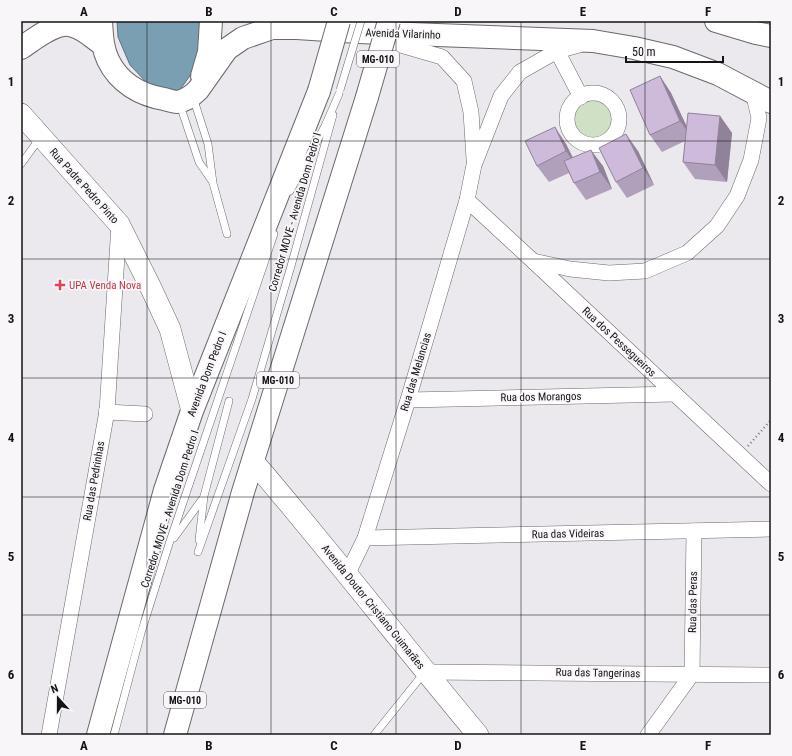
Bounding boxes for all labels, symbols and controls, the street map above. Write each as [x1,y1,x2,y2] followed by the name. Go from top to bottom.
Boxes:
[80,4,88,19] text: A
[205,4,213,19] text: B
[330,4,338,19] text: C
[454,4,462,19] text: D
[580,4,587,19] text: E
[705,4,711,19] text: F
[365,26,441,42] street label: Avenida Vilarinho
[626,38,723,64] scale bar
[632,45,656,59] text: 50 m
[357,51,399,67] road number: MG-010
[8,74,14,89] text: 1
[778,74,784,89] text: 1
[266,131,324,293] street label: Corredor MOVE - Avenida Dom Pedro I
[47,146,122,227] street label: Rua Padre Pedro Pinto
[8,193,15,208] text: 2
[778,193,785,208] text: 2
[54,279,66,291] marker: UPA Venda Nova
[69,279,141,292] place label: UPA Venda Nova
[579,304,659,380] street label: Rua dos Pessegueiros
[8,311,14,326] text: 3
[778,311,784,326] text: 3
[185,330,229,418] street label: Avenida Dom Pedro I
[398,331,434,413] street label: Rua das Melancias
[257,372,299,388] road number: MG-010
[500,390,582,404] street label: Rua dos Morangos
[138,429,202,589] street label: Corredor MOVE - Avenida Dom Pedro I
[8,430,15,445] text: 4
[778,430,785,445] text: 4
[81,440,107,522] street label: Rua das Pedrinhas
[532,527,604,541] street label: Rua das Videiras
[319,542,427,672] street label: Avenida Doutor Cristiano Guimarães
[8,549,15,564] text: 5
[778,549,785,564] text: 5
[686,571,700,633] street label: Rua das Peras
[555,666,641,680] street label: Rua das Tangerinas
[8,667,15,682] text: 6
[778,667,785,682] text: 6
[38,678,78,718] north arrow
[49,682,60,696] text: N
[164,692,206,708] road number: MG-010
[80,738,88,753] text: A
[205,738,213,753] text: B
[330,738,338,753] text: C
[454,738,462,753] text: D
[580,738,587,753] text: E
[705,738,711,753] text: F

